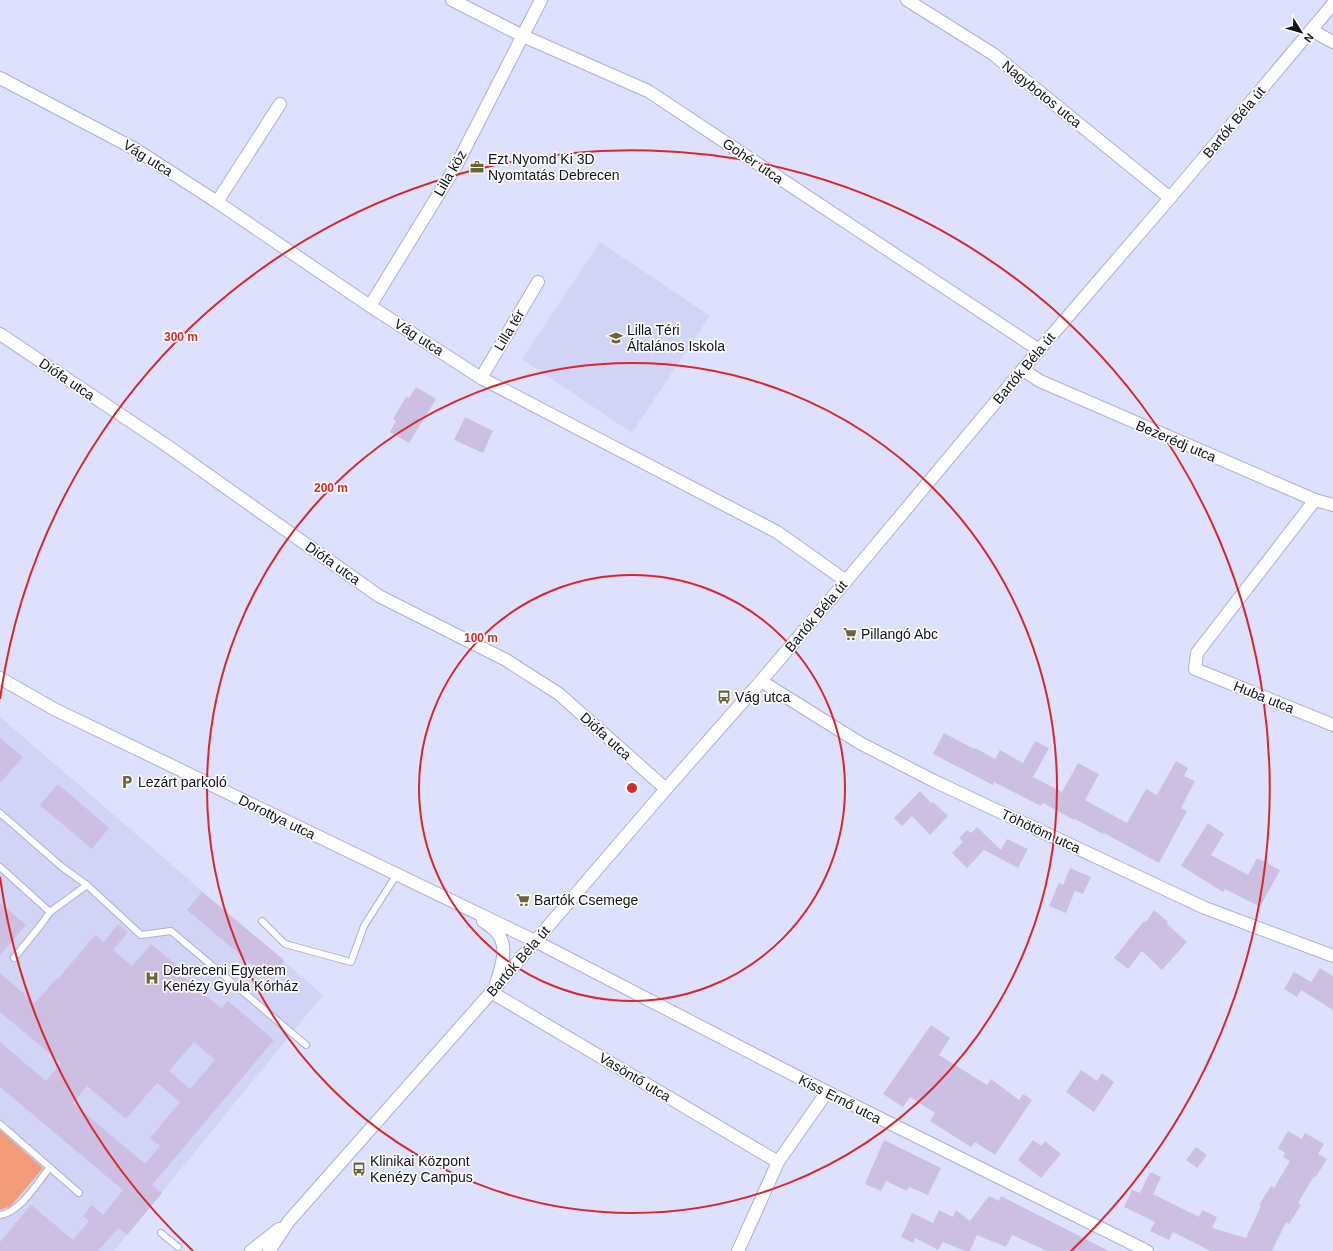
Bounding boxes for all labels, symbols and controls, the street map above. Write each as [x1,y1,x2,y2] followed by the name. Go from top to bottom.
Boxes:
[1281,12,1321,52] north arrow
[1302,31,1316,45] text: N
[999,57,1085,131] street label: Nagybotos utca
[1200,83,1268,161] street label: Bartók Béla út
[720,135,786,187] street label: Gohér utca
[120,137,176,180] street label: Vág utca
[430,147,470,199] street label: Lilla köz
[488,151,620,183] place label: Ezt Nyomd Ki 3D Nyomtatás Debrecen
[469,159,485,175] office icon: Ezt Nyomd Ki 3D Nyomtatás Debrecen
[491,306,528,353] street label: Lilla tér
[391,315,447,359] street label: Vág utca
[627,322,725,354] place label: Lilla Téri Általános Iskola
[990,329,1058,407] street label: Bartók Béla út
[164,330,198,344] text: 300 m
[608,330,624,346] school or university icon: Lilla Téri Általános Iskola
[36,355,98,403] street label: Diófa utca
[1133,417,1219,465] street label: Bezerédj utca
[314,481,348,495] text: 200 m
[303,538,364,588] street label: Diófa utca
[782,577,850,655] street label: Bartók Béla út
[842,626,858,642] supermarket icon: Pillangó Abc
[861,626,938,642] place label: Pillangó Abc
[464,631,498,645] text: 100 m
[1231,678,1297,716] street label: Huba utca
[716,689,732,705] bus stop icon: Vág utca
[735,689,790,705] place label: Vág utca
[577,709,635,763] street label: Diófa utca
[119,774,135,790] parking icon: Lezárt parkoló
[138,774,227,790] place label: Lezárt parkoló
[625,781,639,795] centre of rings
[236,792,318,843] street label: Dorottya utca
[999,806,1083,856] street label: Töhötöm utca
[515,892,531,908] supermarket icon: Bartók Csemege
[534,892,638,908] place label: Bartók Csemege
[483,922,553,999] street label: Bartók Béla út
[163,962,298,994] place label: Debreceni Egyetem Kenézy Gyula Kórház
[144,970,160,986] hospital icon: Debreceni Egyetem Kenézy Gyula Kórház
[596,1049,674,1105] street label: Vasöntő utca
[796,1071,884,1127] street label: Kiss Ernő utca
[370,1153,473,1185] place label: Klinikai Központ Kenézy Campus
[351,1161,367,1177] bus stop icon: Klinikai Központ Kenézy Campus

